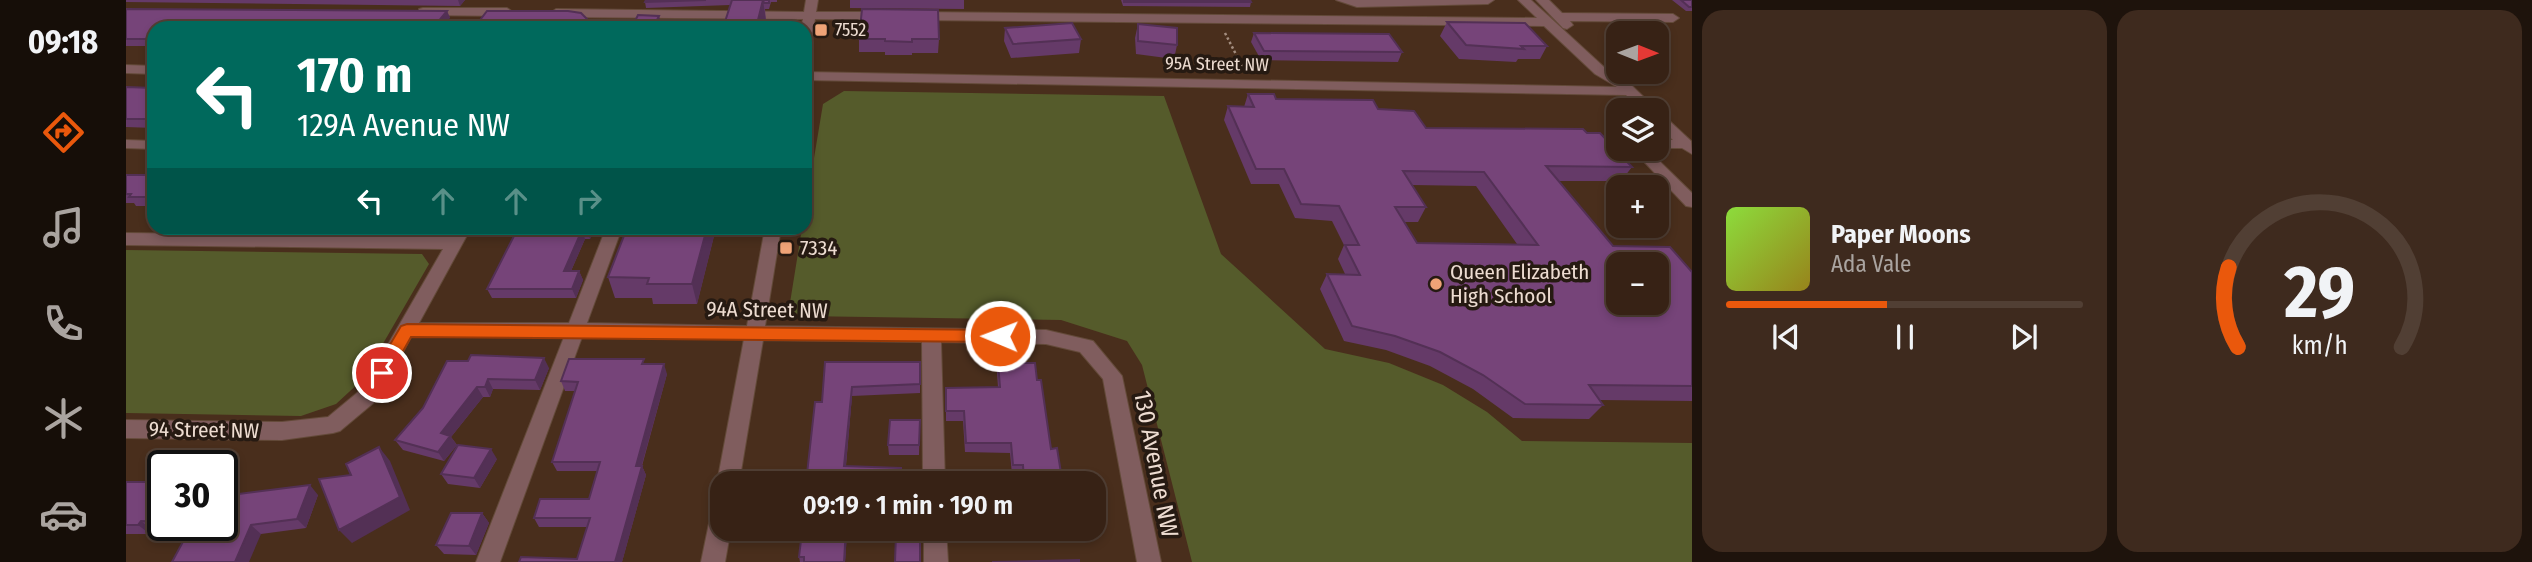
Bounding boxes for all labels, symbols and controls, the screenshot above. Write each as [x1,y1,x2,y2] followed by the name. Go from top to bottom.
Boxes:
[835,19,866,41] place label: 7552
[1606,21,1670,84] north arrow
[1606,21,1669,315] map controls
[813,22,829,38] marker: 7552
[28,23,98,61] text: 09:18
[297,46,413,105] text: 170 m
[182,49,273,140] icon: left
[1165,52,1270,76] street label: 95A Street NW
[1606,98,1669,161] button: layers
[297,106,510,144] text: 129A Avenue NW
[39,108,88,157] icon: directions
[1606,175,1669,238] button: +
[351,182,389,220] icon: left
[424,182,462,220] icon: ahead
[497,182,535,220] icon: ahead
[570,182,608,220] icon: right
[39,203,88,252] icon: music
[1831,219,1971,250] text: Paper Moons
[800,235,837,261] place label: 7334
[778,240,794,256] marker: 7334
[2283,249,2355,336] text: 29
[1831,250,1911,278] text: Ada Vale
[1606,252,1669,315] button: −
[1450,259,1589,309] place label: Queen Elizabeth High School
[1428,276,1444,292] marker: Queen Elizabeth High School
[706,296,828,324] street label: 94A Street NW
[39,299,88,348] icon: phone
[963,299,1037,373] position arrow
[1767,318,1805,356] icon: previous
[1886,318,1924,356] icon: pause
[2005,318,2043,356] icon: next
[2292,331,2347,361] text: km/h
[352,343,412,403] pin
[363,354,401,392] icon: arrive
[1128,388,1184,540] street label: 130 Avenue NW
[39,394,88,443] icon: climate
[149,416,260,444] street label: 94 Street NW
[147,450,238,541] speed limit sign: 30
[39,490,88,539] icon: car
[803,490,1013,521] text: 09:19 · 1 min · 190 m

